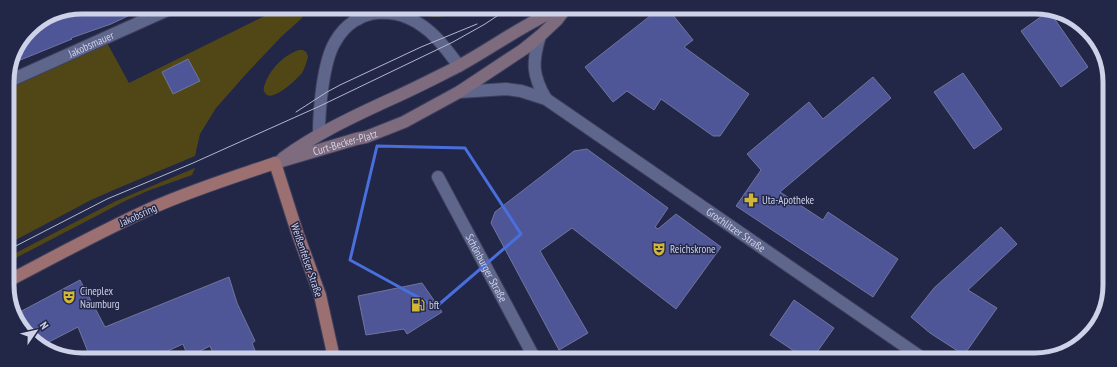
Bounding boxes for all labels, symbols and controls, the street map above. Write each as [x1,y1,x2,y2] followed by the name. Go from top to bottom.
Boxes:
[65,28,116,61] street label: Jakobsmauer
[311,126,379,158] street label: Curt-Becker-Platz
[743,192,759,208] pharmacy icon: Uta-Apotheke
[762,193,815,207] place label: Uta-Apotheke
[116,200,159,230] street label: Jakobsring
[704,204,769,255] street label: Grochlitzer Straße
[288,221,326,299] street label: Weißenfelser Straße
[463,231,511,305] street label: Schönburger Straße
[651,241,667,257] theatre icon: Reichskrone
[670,242,716,256] place label: Reichskrone
[80,284,120,311] place label: Cineplex Naumburg
[61,289,77,305] theatre icon: Cineplex Naumburg
[410,297,426,313] fuel station icon: bft
[429,298,439,312] place label: bft
[16,311,56,351] north arrow
[37,319,52,332] text: N

